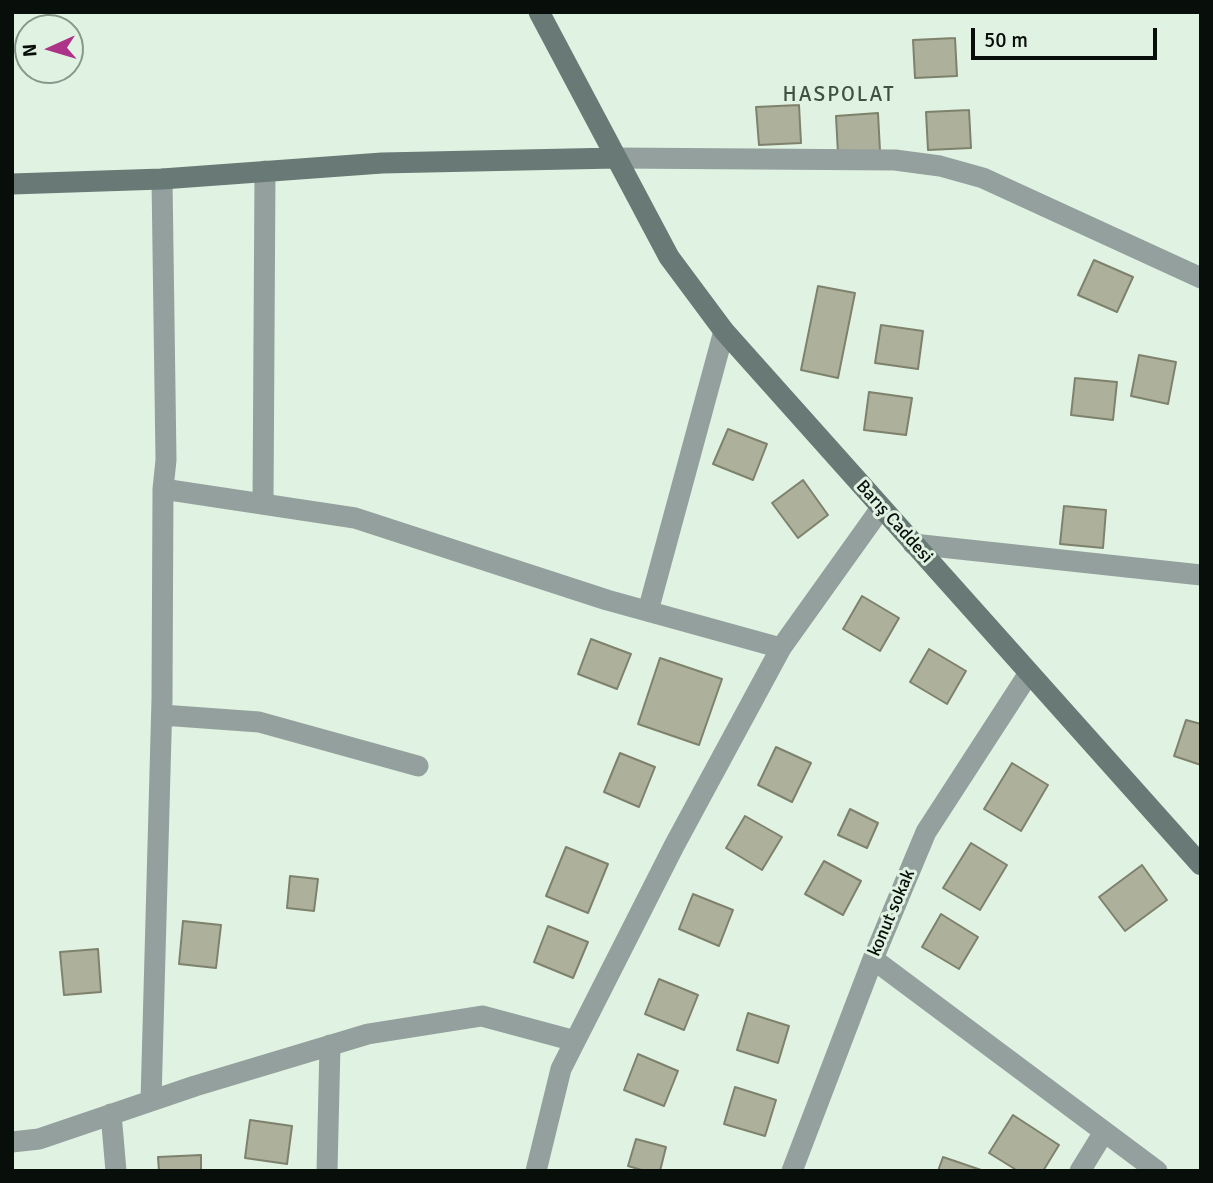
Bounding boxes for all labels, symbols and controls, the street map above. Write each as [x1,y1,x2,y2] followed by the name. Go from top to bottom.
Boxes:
[14,14,84,84] north arrow
[975,14,1160,58] scale bar
[984,27,1028,53] text: 50 m
[18,43,42,58] text: N
[783,82,895,108] district label: HASPOLAT
[851,476,937,568] street label: Barış Caddesi
[864,866,920,960] street label: konut sokak

